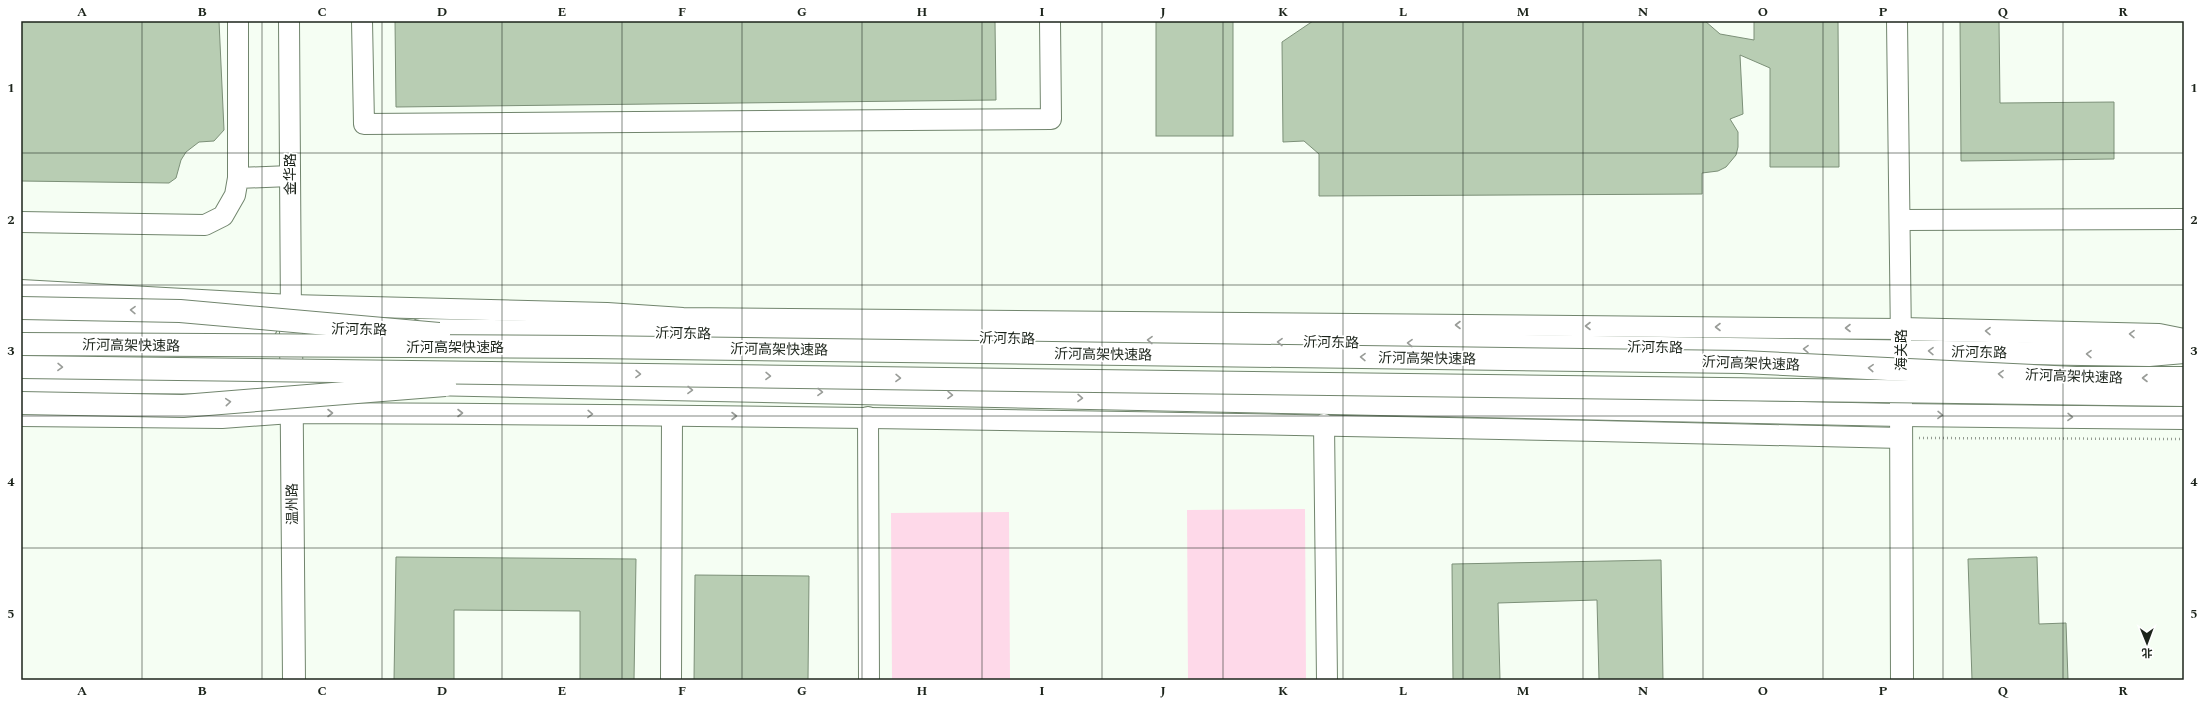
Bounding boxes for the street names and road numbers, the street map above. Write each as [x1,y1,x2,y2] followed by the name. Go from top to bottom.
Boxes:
[280,153,301,195] street label: 金华路
[331,319,387,340] street label: 沂河东路
[655,323,711,344] street label: 沂河东路
[979,328,1035,349] street label: 沂河东路
[1891,329,1912,371] street label: 海关路
[1303,332,1359,353] street label: 沂河东路
[82,334,180,357] street label: 沂河高架快速路
[406,337,504,358] street label: 沂河高架快速路
[1627,337,1683,358] street label: 沂河东路
[730,338,828,361] street label: 沂河高架快速路
[1951,342,2007,363] street label: 沂河东路
[1054,343,1152,366] street label: 沂河高架快速路
[1378,347,1476,370] street label: 沂河高架快速路
[1702,351,1800,376] street label: 沂河高架快速路
[2025,364,2123,389] street label: 沂河高架快速路
[282,483,303,525] street label: 温州路

